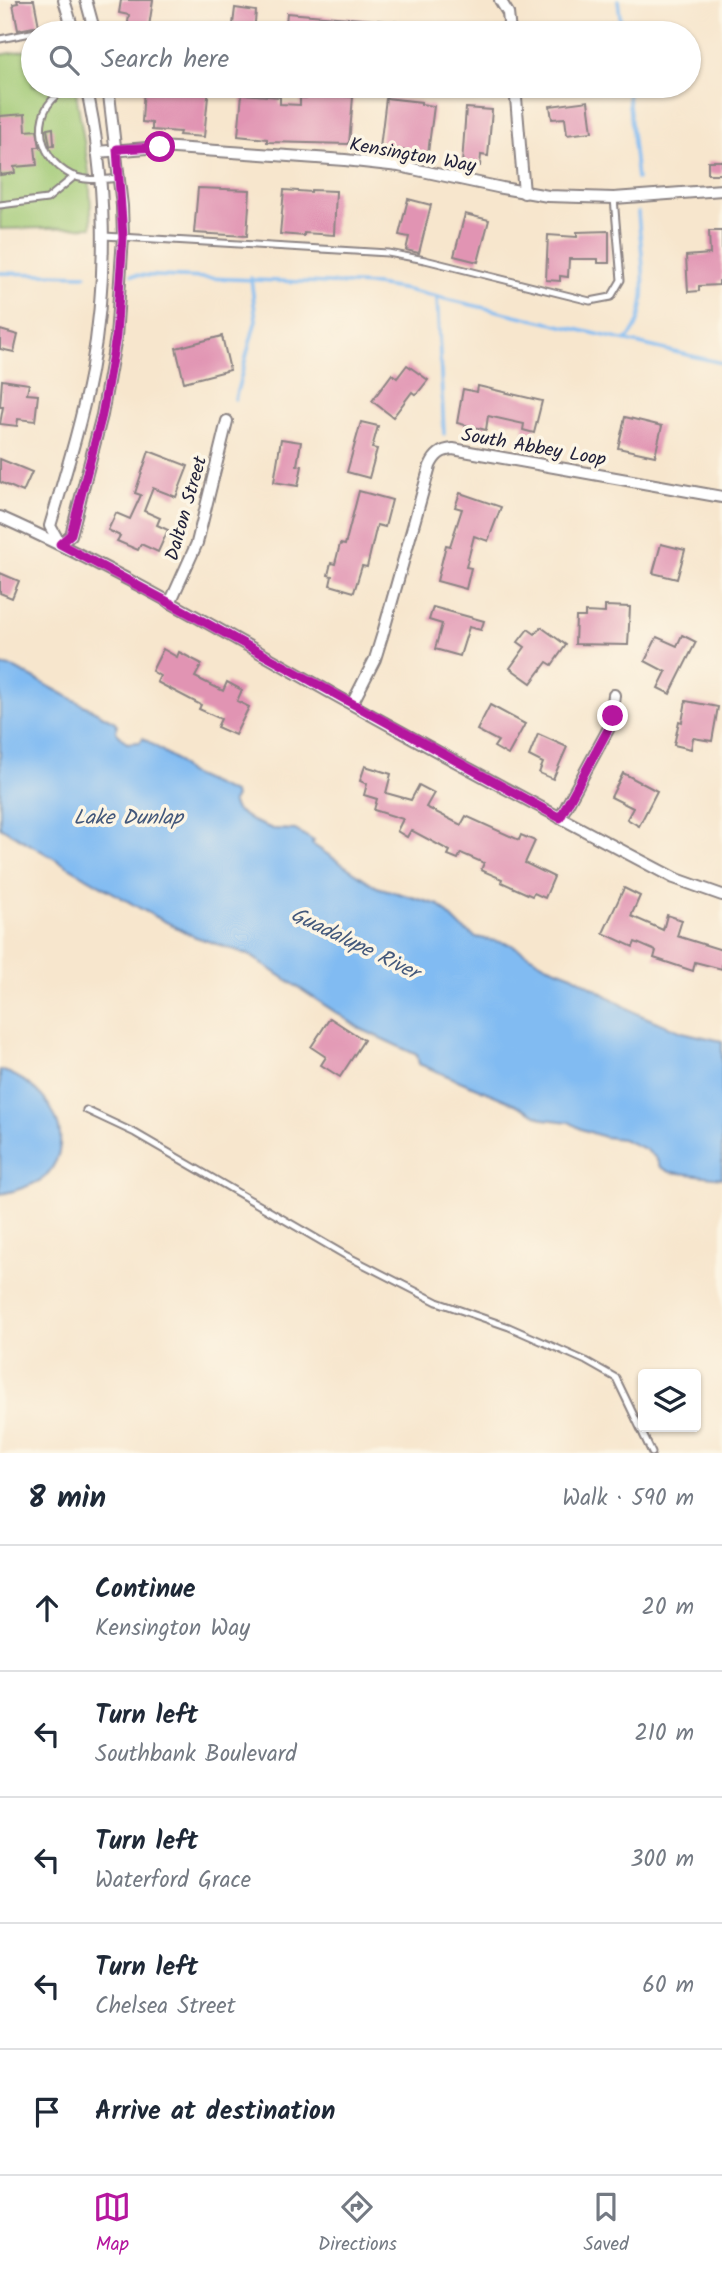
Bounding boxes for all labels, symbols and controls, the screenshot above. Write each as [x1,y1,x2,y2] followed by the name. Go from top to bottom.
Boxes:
[21,21,701,98] search box
[101,39,229,81] text: Search here
[45,41,83,79] icon: search
[347,130,479,182] street label: Kensington Way
[144,131,175,162] route start
[459,420,608,475] street label: South Abbey Loop
[158,452,216,564] street label: Dalton Street
[597,700,628,731] route end
[74,802,184,835] water label: Lake Dunlap
[285,899,428,991] water label: Guadalupe River
[638,1369,701,1432] map controls
[638,1369,701,1432] button: layers
[28,1475,106,1523] text: 8 min
[562,1481,694,1517] text: Walk · 590 m
[95,1569,196,1611] text: Continue
[28,1589,66,1627] icon: ahead
[642,1590,694,1626] text: 20 m
[95,1611,250,1647] text: Kensington Way
[95,1695,198,1737] text: Turn left
[28,1715,66,1753] icon: left
[634,1716,694,1752] text: 210 m
[95,1737,297,1773] text: Southbank Boulevard
[95,1821,198,1863] text: Turn left
[28,1841,66,1879] icon: left
[630,1842,694,1878] text: 300 m
[95,1863,251,1899] text: Waterford Grace
[95,1947,198,1989] text: Turn left
[28,1967,66,2005] icon: left
[642,1968,694,2004] text: 60 m
[95,1989,236,2025] text: Chelsea Street
[95,2091,335,2133] text: Arrive at destination
[28,2093,66,2131] icon: arrive
[93,2188,131,2260] tab: Map
[318,2188,397,2260] tab: Directions
[584,2188,629,2260] tab: Saved

